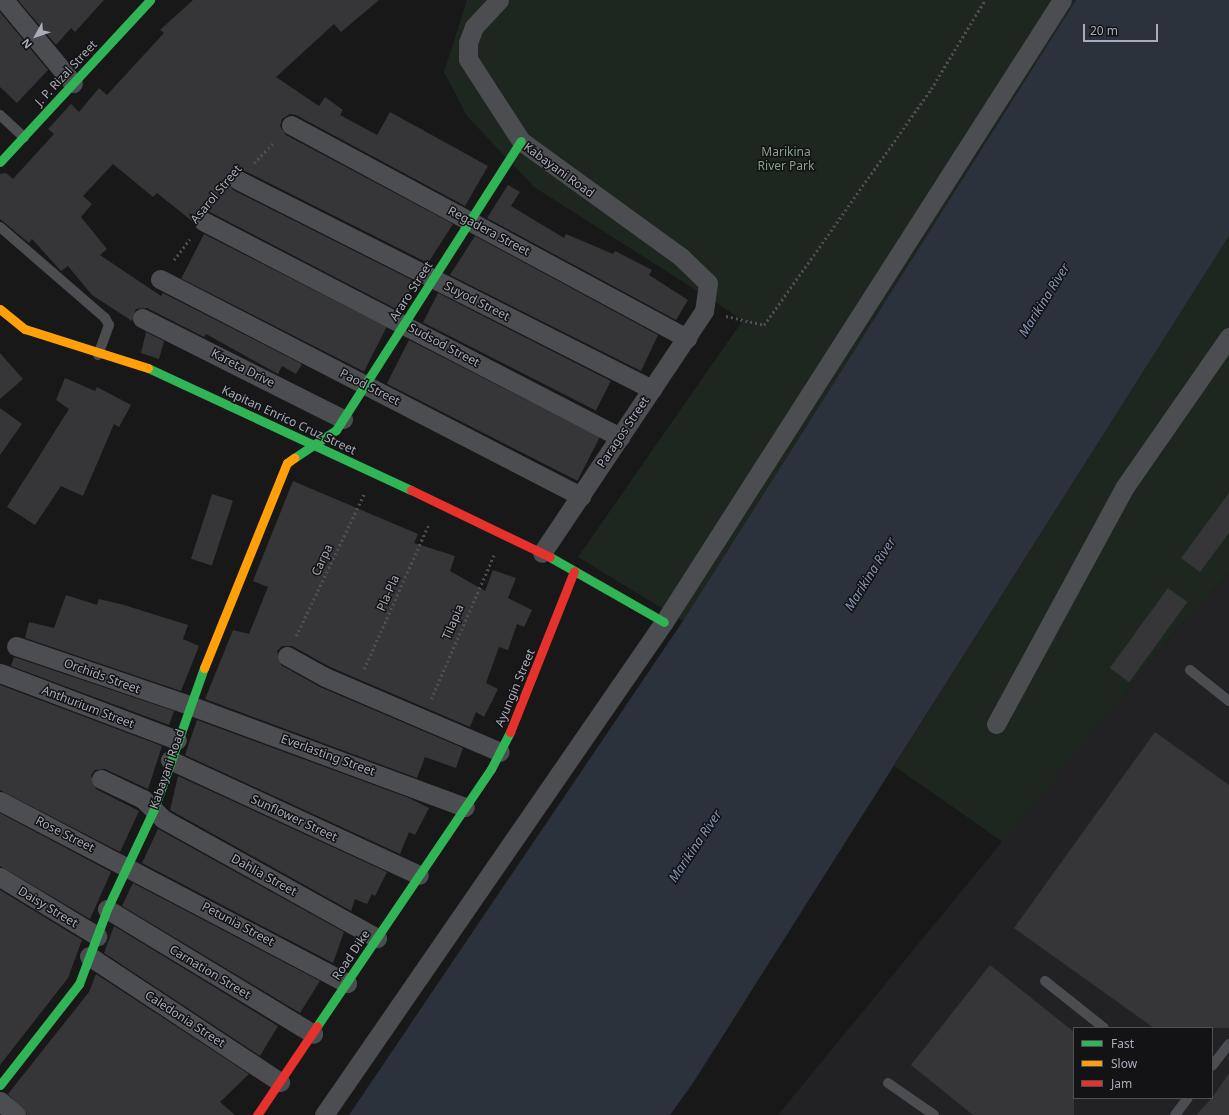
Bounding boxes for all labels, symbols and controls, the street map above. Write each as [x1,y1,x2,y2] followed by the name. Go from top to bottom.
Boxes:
[16,16,56,56] north arrow
[1085,16,1160,42] scale bar
[1090,22,1118,39] text: 20 m
[18,36,35,52] text: N
[32,37,100,109] street label: J. P. Rizal Street
[521,140,597,200] street label: Kabayani Road
[758,145,814,173] park label: Marikina River Park
[187,162,245,226] street label: Asarol Street
[446,203,532,259] street label: Regadera Street
[387,259,435,323] street label: Araro Street
[1015,260,1073,340] water label: Marikina River
[442,278,512,324] street label: Suyod Street
[406,320,482,370] street label: Sudsod Street
[209,346,277,390] street label: Kareta Drive
[338,366,402,408] street label: Paod Street
[219,382,359,458] street label: Kapitan Enrico Cruz Street
[594,394,652,470] street label: Paragos Street
[841,534,899,614] water label: Marikina River
[308,542,336,578] street label: Carpa
[374,573,402,613] street label: Pla-Pla
[439,602,467,642] street label: Tilapia
[492,647,538,729] street label: Ayungin Street
[62,656,142,696] street label: Orchids Street
[40,683,136,731] street label: Anthurium Street
[147,727,187,811] street label: Kabayani Road
[279,731,377,779] street label: Everlasting Street
[249,792,339,844] street label: Sunflower Street
[665,807,725,885] water label: Marikina River
[33,813,97,855] street label: Rose Street
[229,851,299,899] street label: Dahlia Street
[16,884,80,930] street label: Daisy Street
[199,899,277,949] street label: Petunia Street
[329,927,373,983] street label: Road Dike
[167,942,253,1002] street label: Carnation Street
[142,988,228,1050] street label: Caledonia Street
[1073,1027,1213,1099] legend
[1111,1035,1134,1052] text: Fast
[1111,1055,1137,1072] text: Slow
[1111,1075,1132,1092] text: Jam

